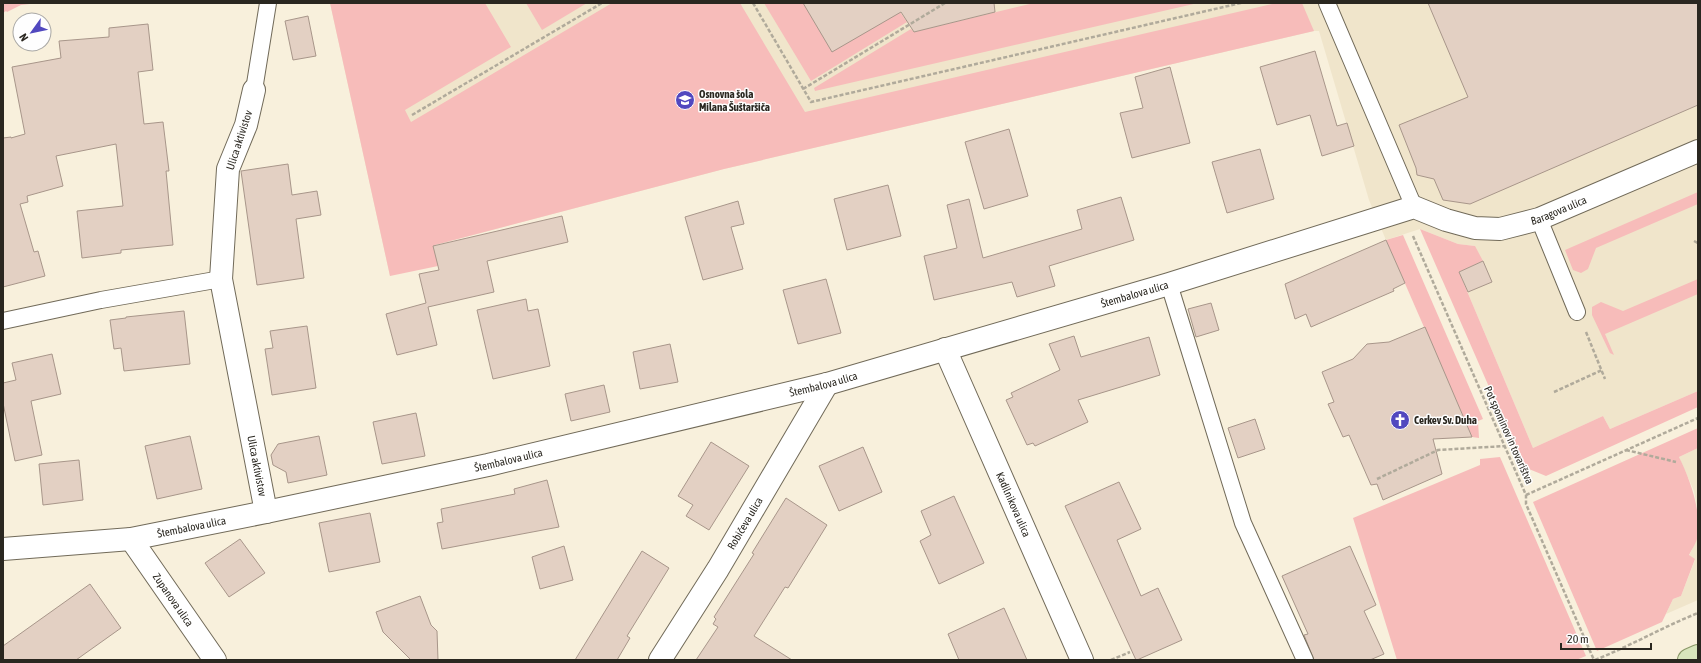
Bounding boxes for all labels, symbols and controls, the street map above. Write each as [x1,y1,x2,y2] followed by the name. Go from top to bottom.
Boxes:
[12,12,52,52] north arrow
[17,31,30,43] text: N
[699,88,770,113] place label: Osnovna šola Milana Šuštaršiča
[674,89,696,111] school or university icon: Osnovna šola Milana Šuštaršiča
[224,108,254,171] street label: Ulica aktivistov
[1530,193,1588,227] street label: Baragova ulica
[1099,278,1170,310] street label: Štembalova ulica
[788,369,859,399] street label: Štembalova ulica
[1482,384,1536,486] street label: Pot spominov in tovarištva
[1389,409,1411,431] church icon: Cerkev Sv. Duha
[1414,414,1477,426] place label: Cerkev Sv. Duha
[245,434,269,498] street label: Ulica aktivistov
[473,446,544,474] street label: Štembalova ulica
[994,470,1033,539] street label: Kadilnikova ulica
[725,495,765,551] street label: Robičeva ulica
[156,514,227,540] street label: Štembalova ulica
[151,571,196,629] street label: Zupanova ulica
[1561,625,1651,651] scale bar
[1567,632,1589,646] text: 20 m

